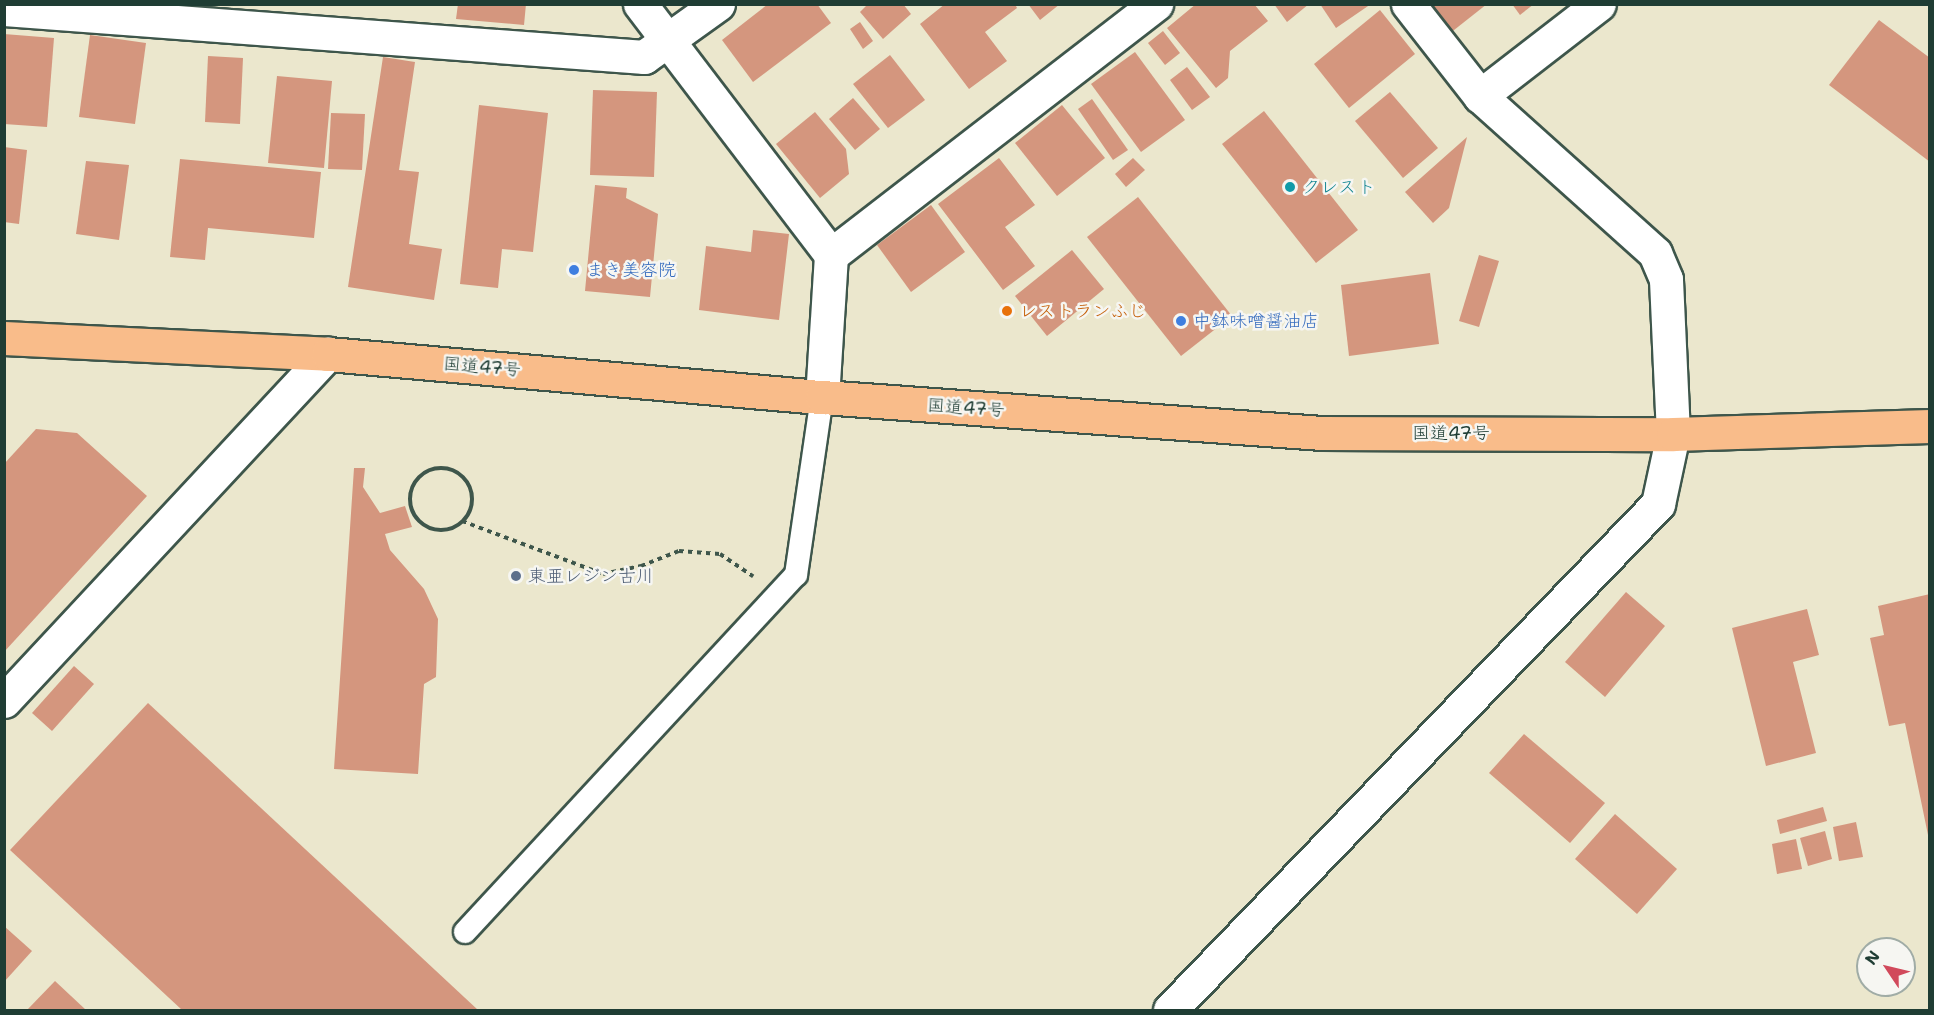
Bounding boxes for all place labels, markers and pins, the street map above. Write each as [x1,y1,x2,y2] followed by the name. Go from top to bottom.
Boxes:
[1302,176,1374,198] place label: クレスト
[1283,180,1297,194] marker: クレスト
[586,259,676,281] place label: まき美容院
[567,263,581,277] marker: まき美容院
[1019,300,1145,322] place label: レストランふじ
[1000,304,1014,318] marker: レストランふじ
[1193,310,1319,332] place label: 中鉢味噌醤油店
[1174,314,1188,328] marker: 中鉢味噌醤油店
[528,565,654,587] place label: 東亜レジン古川
[509,569,523,583] marker: 東亜レジン古川

